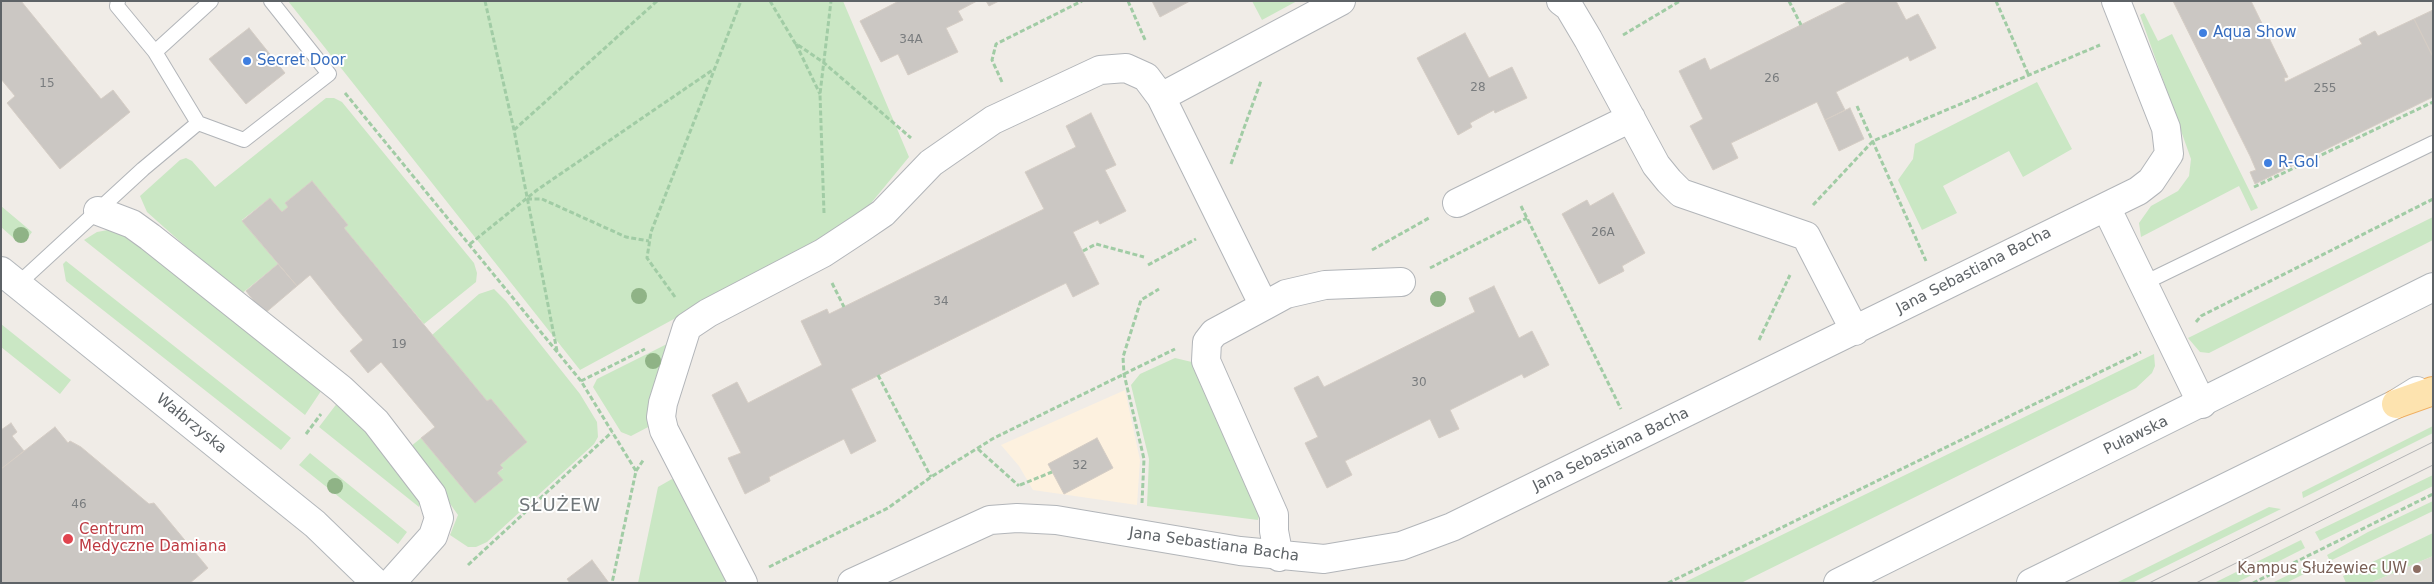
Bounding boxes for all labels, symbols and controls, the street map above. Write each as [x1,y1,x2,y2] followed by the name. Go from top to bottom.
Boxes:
[2213,24,2296,42] place label: Aqua Show
[2197,27,2209,39] marker: Aqua Show
[899,33,923,47] house number: 34A
[257,52,346,70] place label: Secret Door
[241,55,253,67] marker: Secret Door
[1764,72,1780,86] house number: 26
[39,77,55,91] house number: 15
[1470,81,1486,95] house number: 28
[2314,82,2336,96] house number: 255
[2278,154,2319,172] place label: R-Gol
[2262,157,2274,169] marker: R-Gol
[1894,224,2054,318] street label: Jana Sebastiana Bacha
[1591,226,1615,240] house number: 26A
[933,295,949,309] house number: 34
[391,338,407,352] house number: 19
[1411,376,1427,390] house number: 30
[152,390,230,458] street label: Wałbrzyska
[1530,404,1692,496] street label: Jana Sebastiana Bacha
[2101,413,2171,459] street label: Puławska
[1072,459,1088,473] house number: 32
[518,495,602,517] district label: SŁUŻEW
[71,498,87,512] house number: 46
[79,521,227,556] place label: Centrum Medyczne Damiana
[1128,524,1300,566] street label: Jana Sebastiana Bacha
[61,532,75,546] marker: Centrum Medyczne Damiana
[2237,560,2407,578] place label: Kampus Służewiec UW
[2411,563,2423,575] marker: Kampus Służewiec UW

